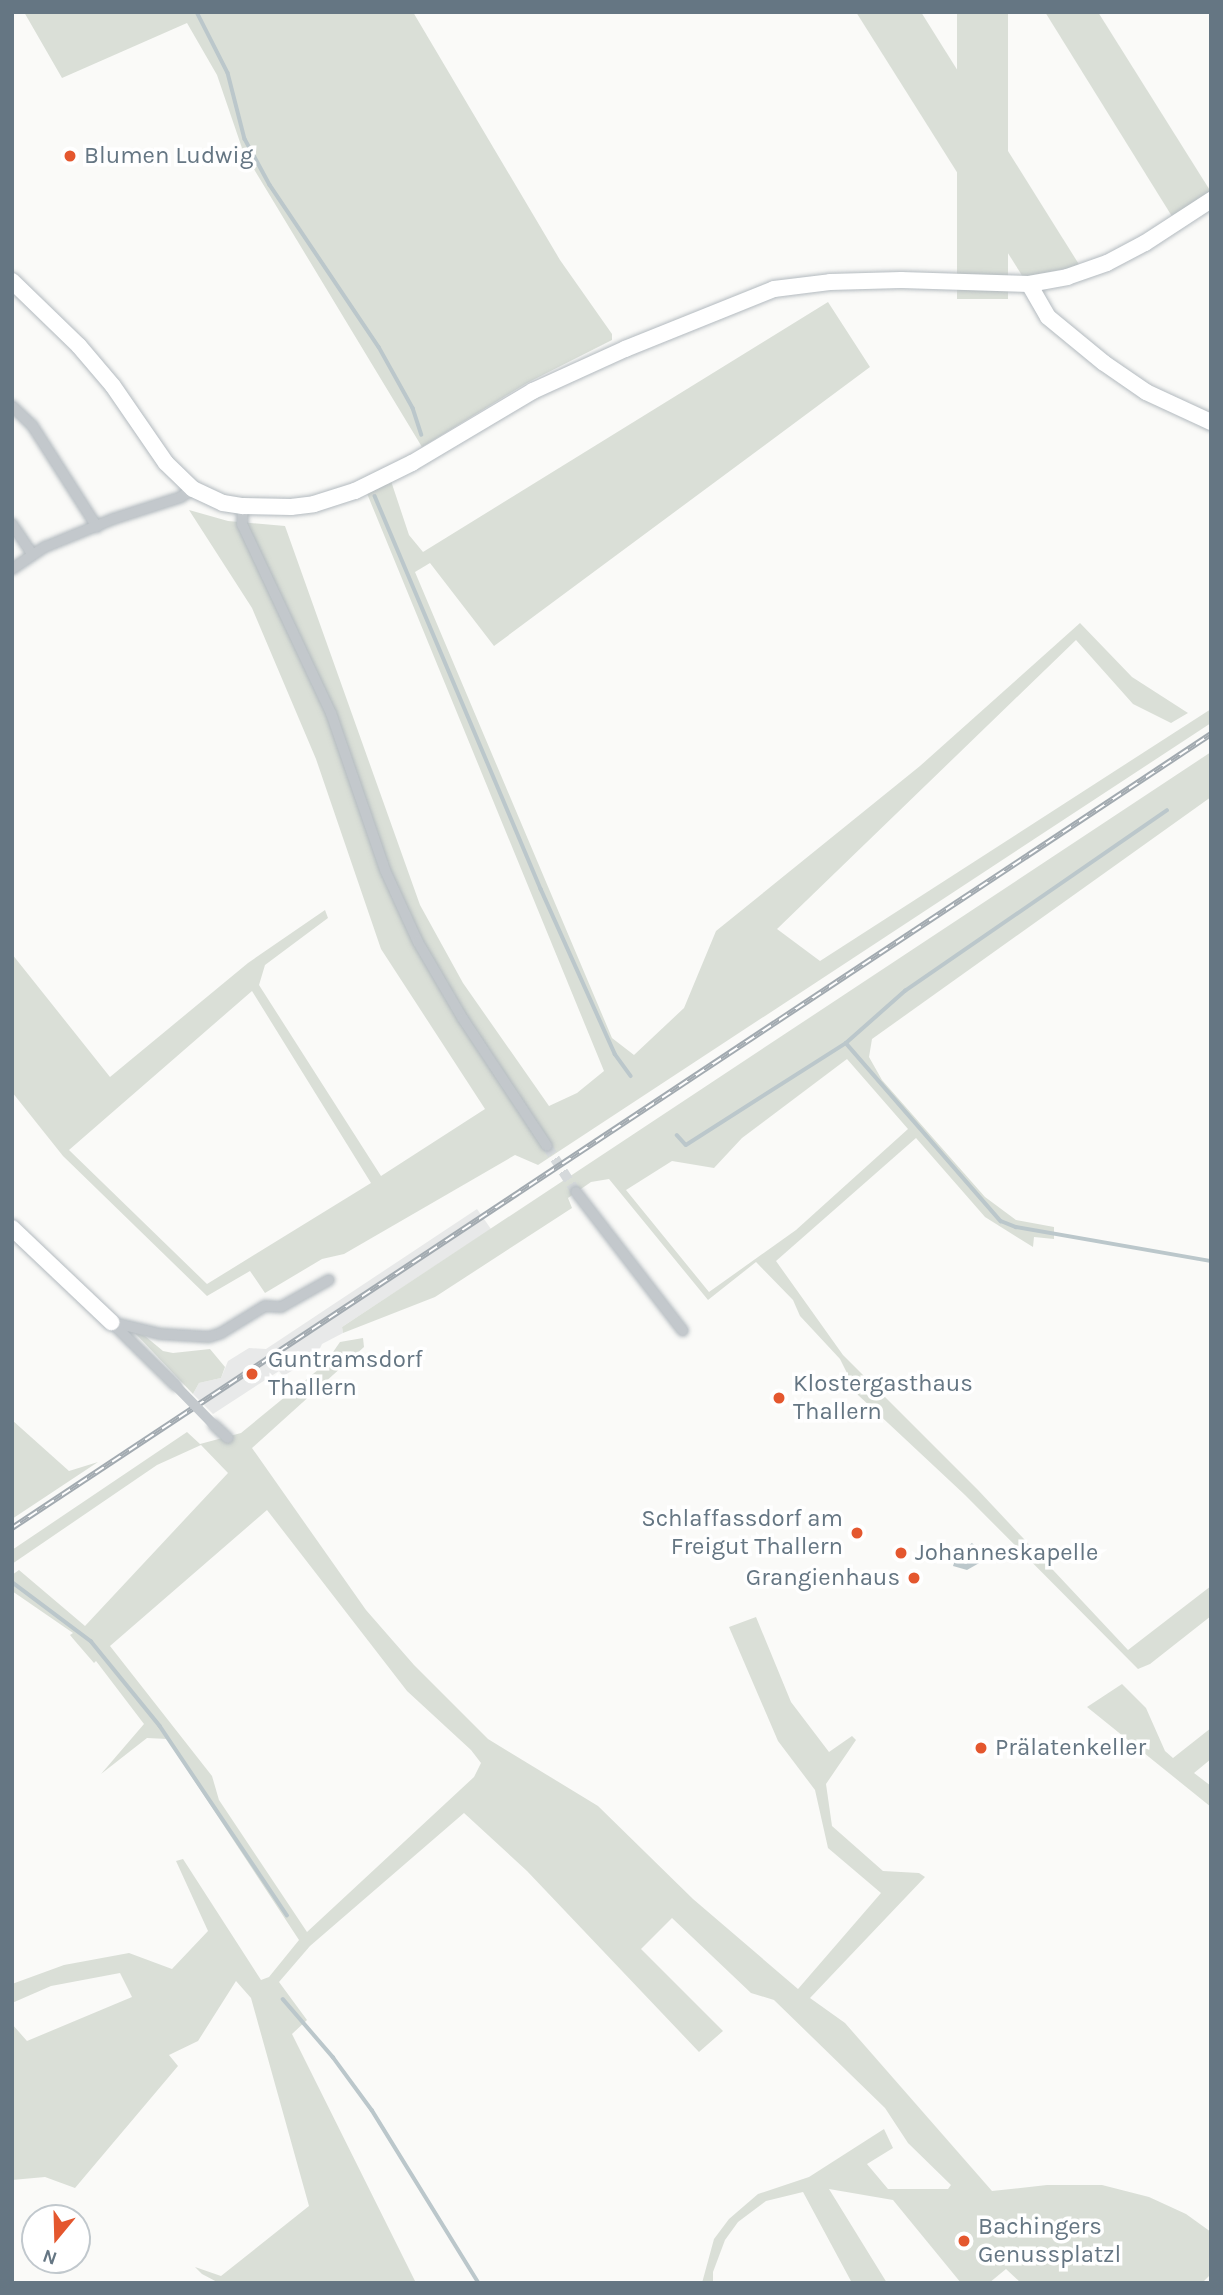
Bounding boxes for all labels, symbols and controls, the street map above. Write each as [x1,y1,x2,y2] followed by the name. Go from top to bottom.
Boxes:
[84,142,253,170] place label: Blumen Ludwig
[62,148,78,164] marker: Blumen Ludwig
[268,1346,423,1402] place label: Guntramsdorf Thallern
[242,1364,262,1384] marker: Guntramsdorf Thallern
[793,1370,973,1426] place label: Klostergasthaus Thallern
[771,1390,787,1406] marker: Klostergasthaus Thallern
[641,1505,843,1561] place label: Schlaffassdorf am Freigut Thallern
[849,1525,865,1541] marker: Schlaffassdorf am Freigut Thallern
[915,1539,1098,1567] place label: Johanneskapelle
[893,1545,909,1561] marker: Johanneskapelle
[746,1564,900,1592] place label: Grangienhaus
[906,1570,922,1586] marker: Grangienhaus
[995,1734,1146,1762] place label: Prälatenkeller
[973,1740,989,1756] marker: Prälatenkeller
[21,2204,91,2274] north arrow
[978,2213,1121,2269] place label: Bachingers Genussplatzl
[956,2233,972,2249] marker: Bachingers Genussplatzl
[40,2244,60,2270] text: N

